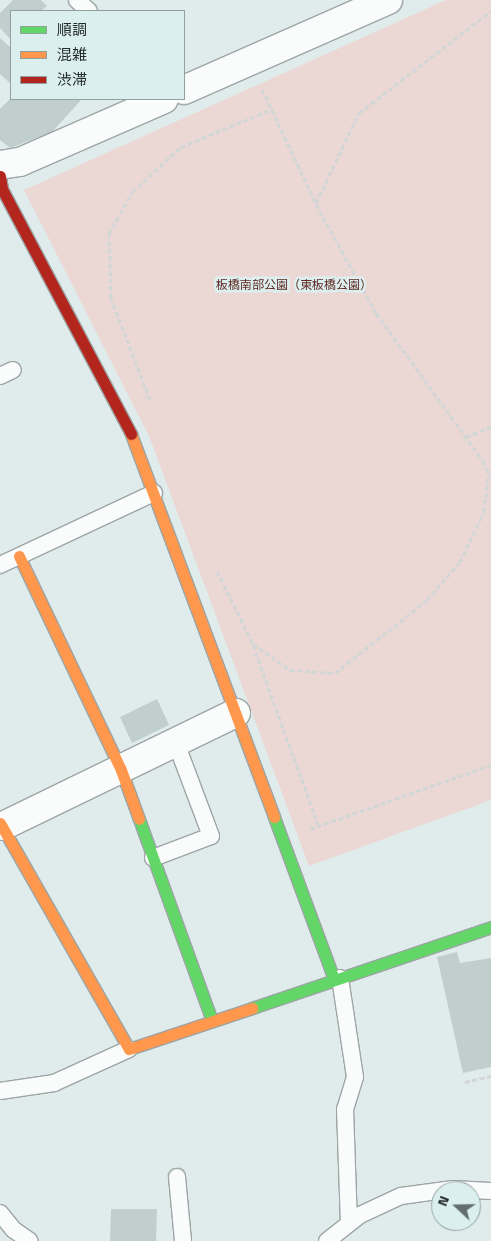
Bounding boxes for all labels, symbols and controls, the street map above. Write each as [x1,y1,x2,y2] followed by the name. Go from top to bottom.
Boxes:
[10,10,185,100] legend
[57,18,87,41] text: 順調
[57,43,87,66] text: 混雑
[57,68,87,91] text: 渋滞
[216,278,372,292] park label: 板橋南部公園（東板橋公園）
[431,1181,481,1231] north arrow
[431,1193,454,1209] text: N

